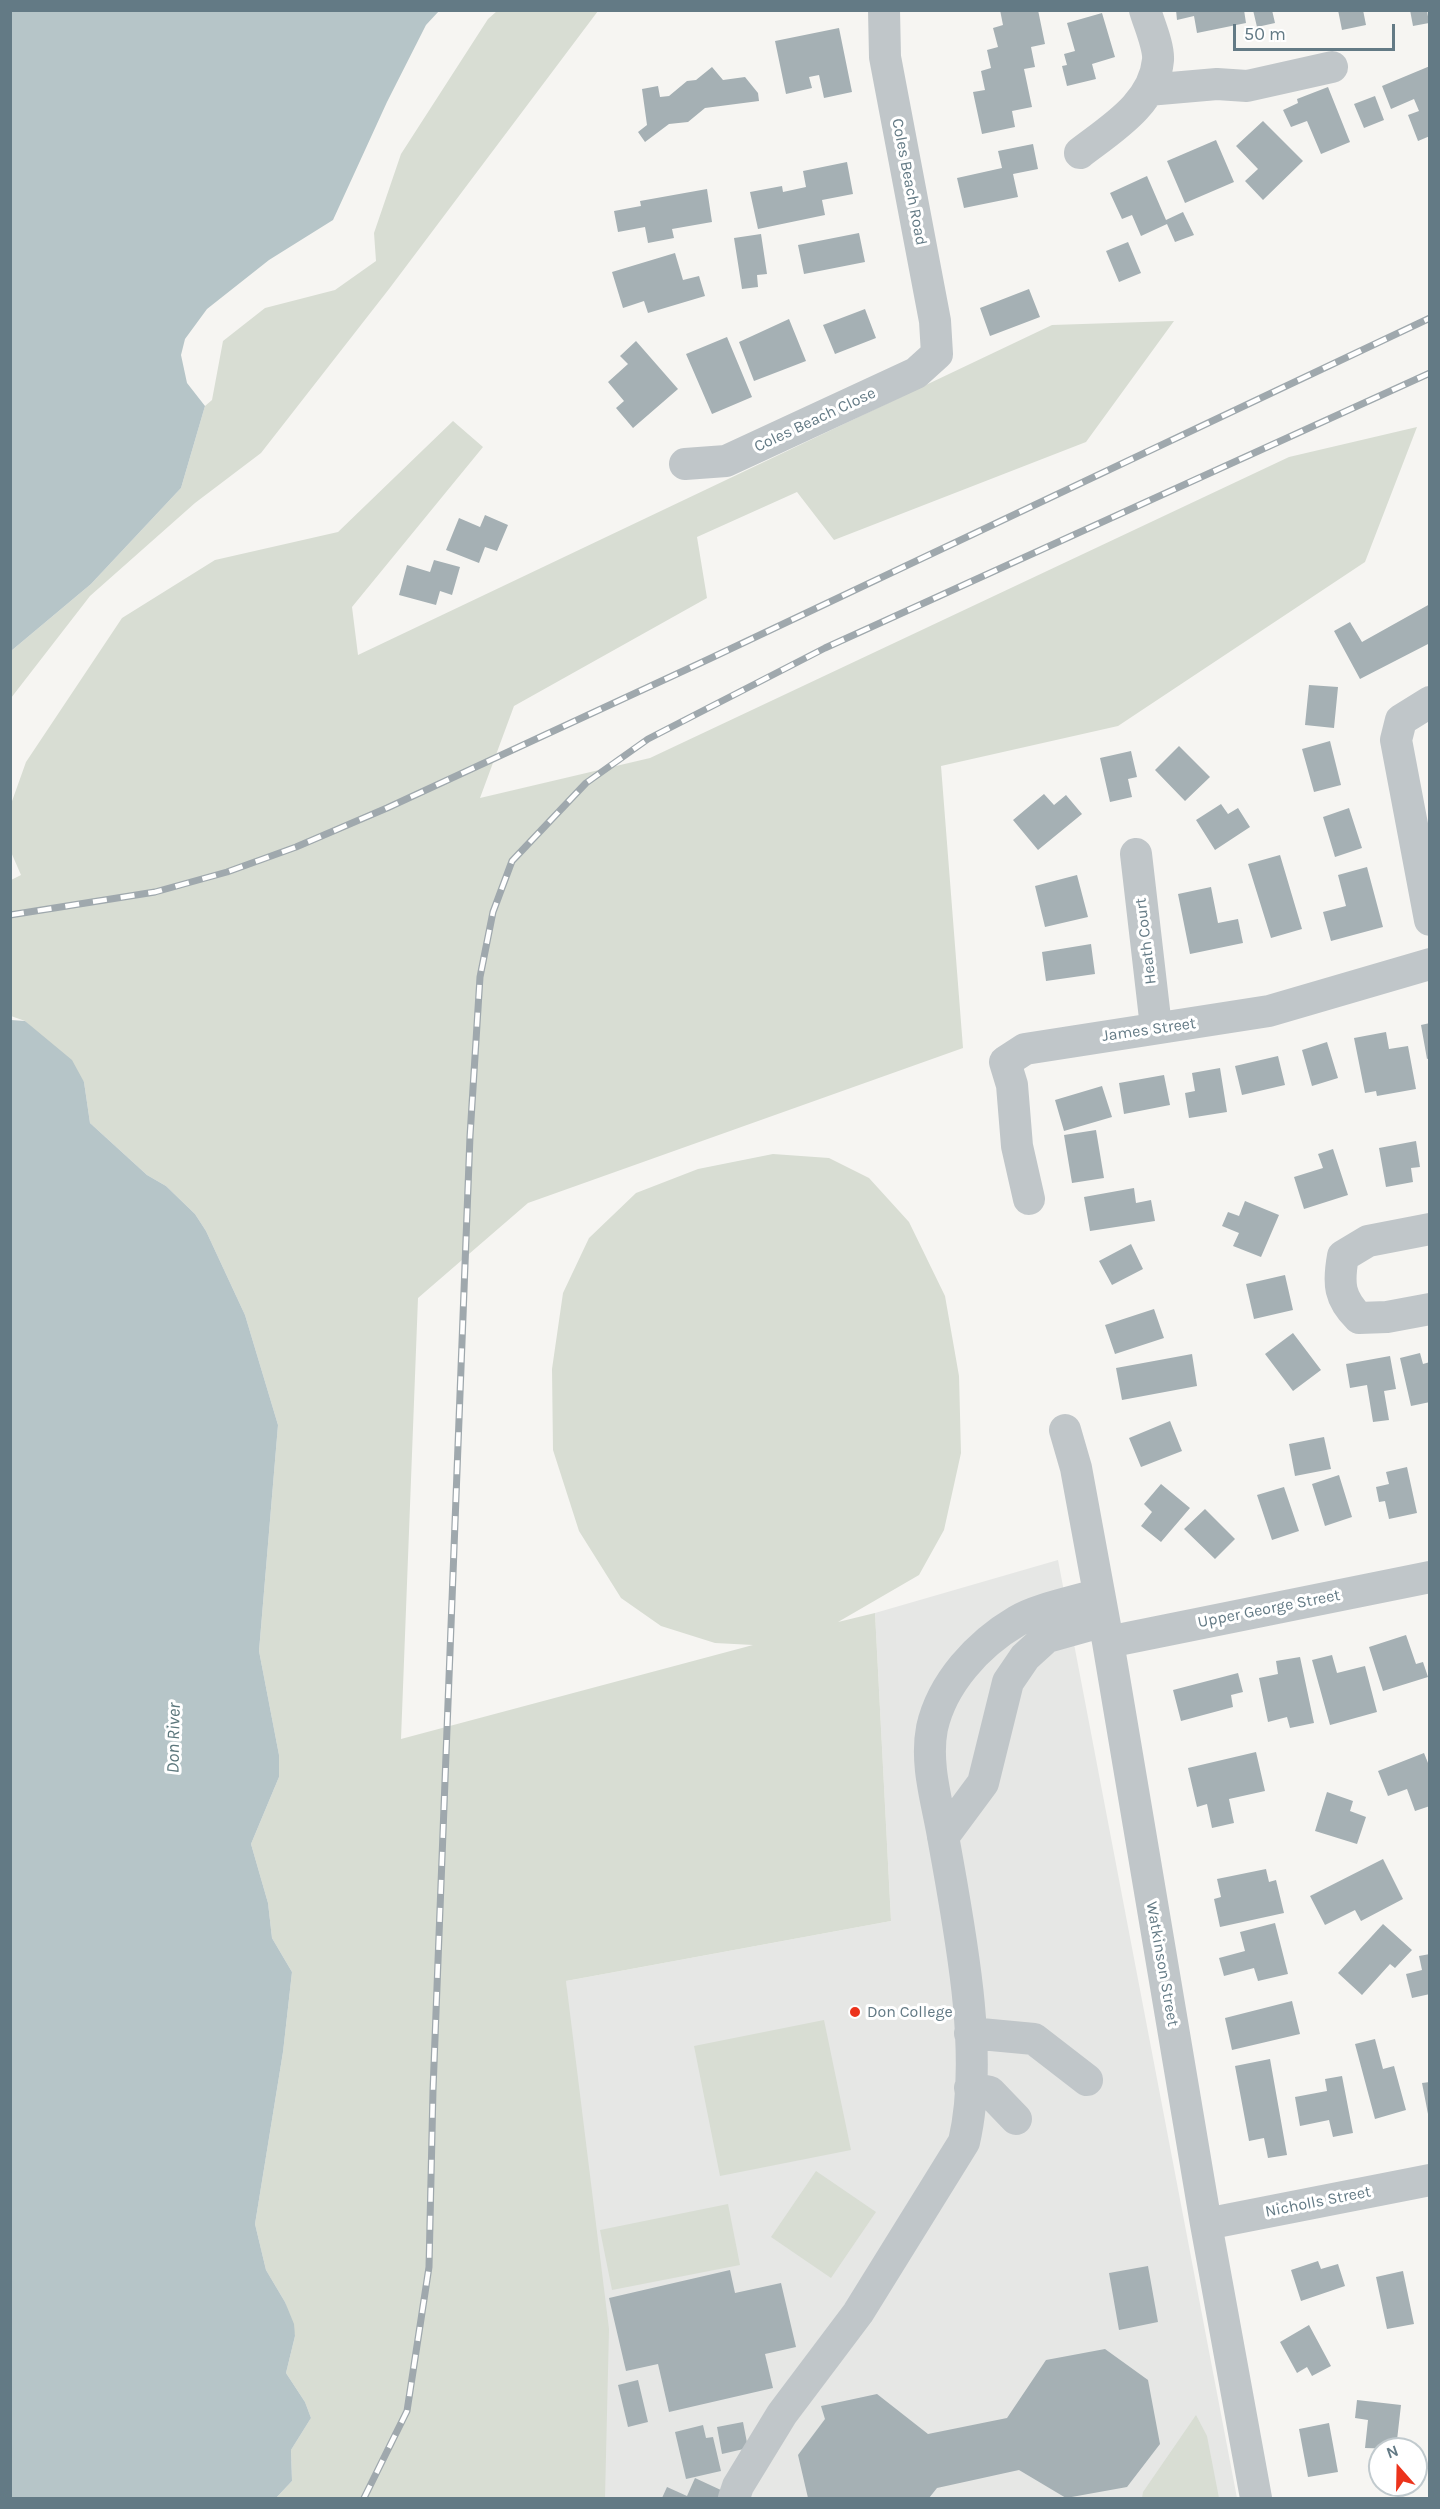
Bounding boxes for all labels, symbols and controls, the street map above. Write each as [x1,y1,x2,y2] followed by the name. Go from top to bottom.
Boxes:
[1236,12,1398,50] scale bar
[1244,23,1286,45] text: 50 m
[887,117,931,247] street label: Coles Beach Road
[751,383,879,457] street label: Coles Beach Close
[1131,897,1161,985] street label: Heath Court
[1101,1014,1197,1046] street label: James Street
[1196,1586,1342,1632] street label: Upper George Street
[163,1703,185,1773] water label: Don River
[1142,1900,1182,2028] street label: Watkinson Street
[867,2002,953,2022] place label: Don College
[848,2005,862,2019] marker: Don College
[1263,2182,1373,2222] street label: Nicholls Street
[1368,2437,1428,2497] north arrow
[1384,2441,1401,2462] text: N

